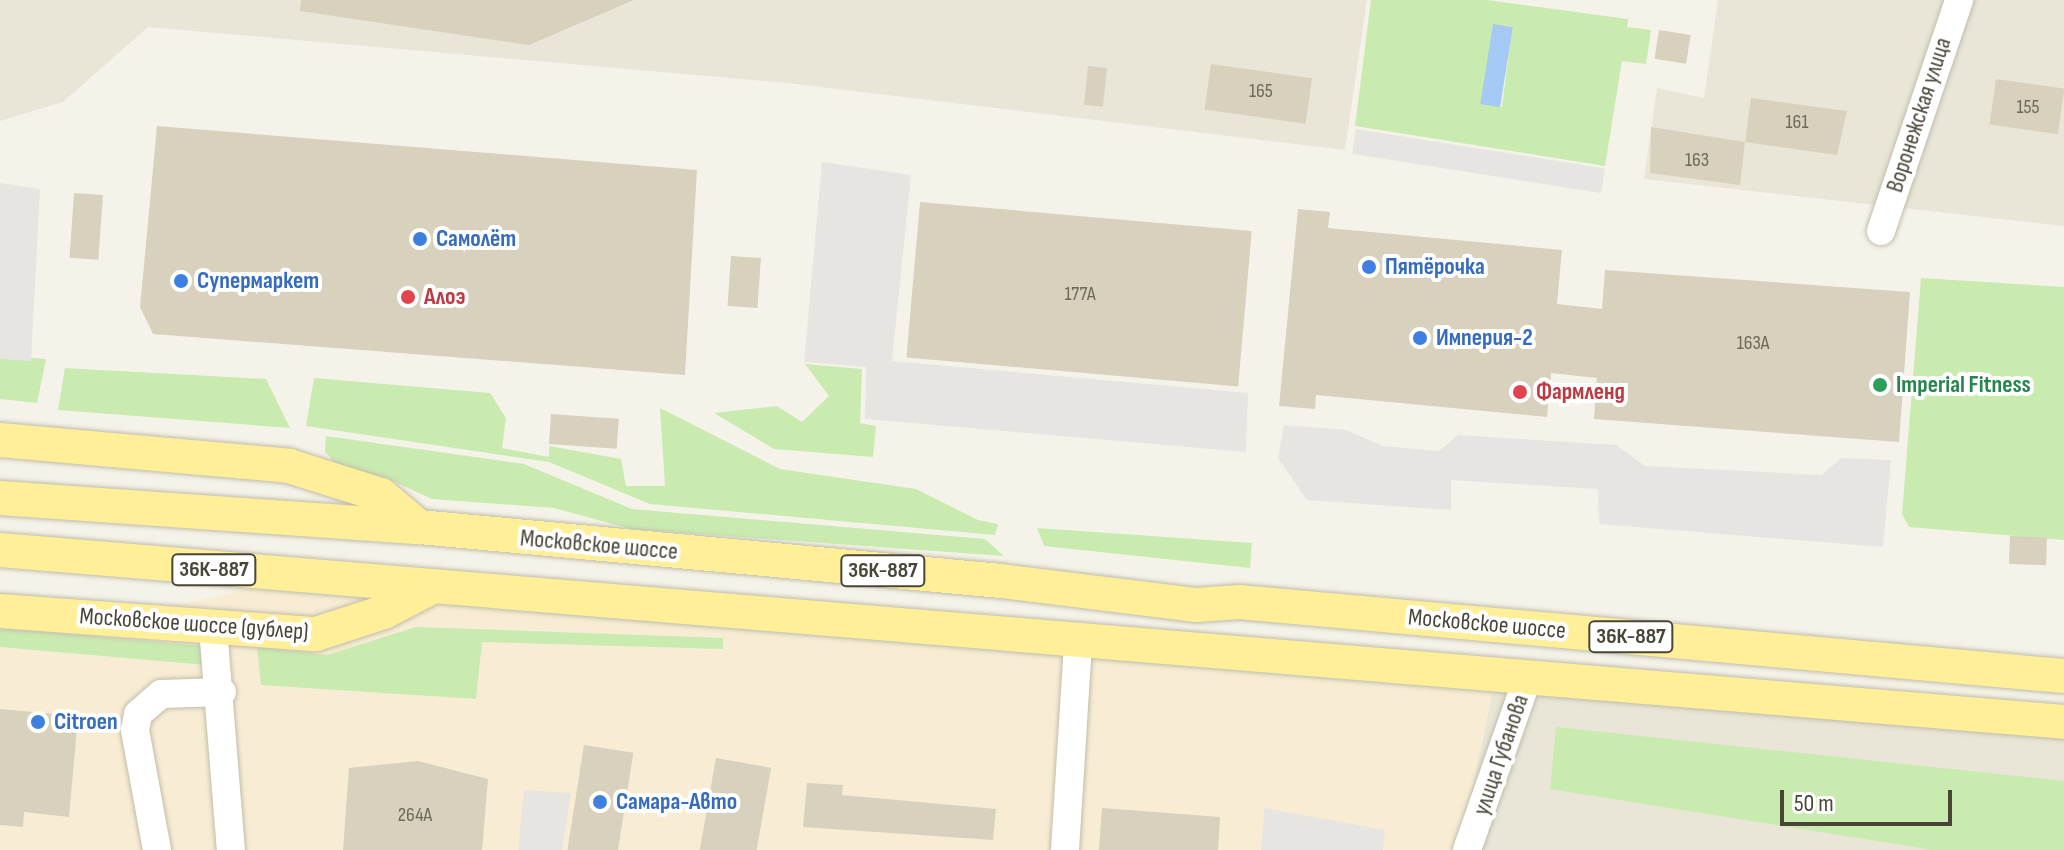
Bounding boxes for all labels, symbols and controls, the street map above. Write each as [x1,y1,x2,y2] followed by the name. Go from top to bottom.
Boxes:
[1880,34,1958,196] street label: Воронежская улица
[1249,79,1273,103] house number: 165
[2016,95,2040,119] house number: 155
[1786,110,1808,134] house number: 161
[1685,148,1709,172] house number: 163
[436,225,516,253] place label: Самолёт
[411,230,429,248] marker: Самолёт
[1385,253,1485,281] place label: Пятёрочка
[1360,258,1378,276] marker: Пятёрочка
[197,267,319,295] place label: Супермаркет
[172,272,190,290] marker: Супермаркет
[1064,282,1096,306] house number: 177А
[424,283,466,311] place label: Алоэ
[399,288,417,306] marker: Алоэ
[1436,324,1533,352] place label: Империя-2
[1411,329,1429,347] marker: Империя-2
[1737,331,1769,355] house number: 163А
[1896,371,2031,399] place label: Imperial Fitness
[1871,376,1889,394] marker: Imperial Fitness
[1536,378,1625,406] place label: Фармленд
[1511,383,1529,401] marker: Фармленд
[519,524,679,566] street label: Московское шоссе
[170,552,258,588] road number: 36К-887
[839,553,927,589] road number: 36К-887
[79,602,309,646] street label: Московское шоссе (дублер)
[1407,603,1567,645] street label: Московское шоссе
[1587,619,1675,655] road number: 36К-887
[1467,691,1535,819] street label: улица Губанова
[54,708,118,736] place label: Citroen
[29,713,47,731] marker: Citroen
[1784,774,1956,824] scale bar
[616,788,737,816] place label: Самара-Авто
[1794,789,1834,818] text: 50 m
[591,793,609,811] marker: Самара-Авто
[398,803,432,827] house number: 264А

